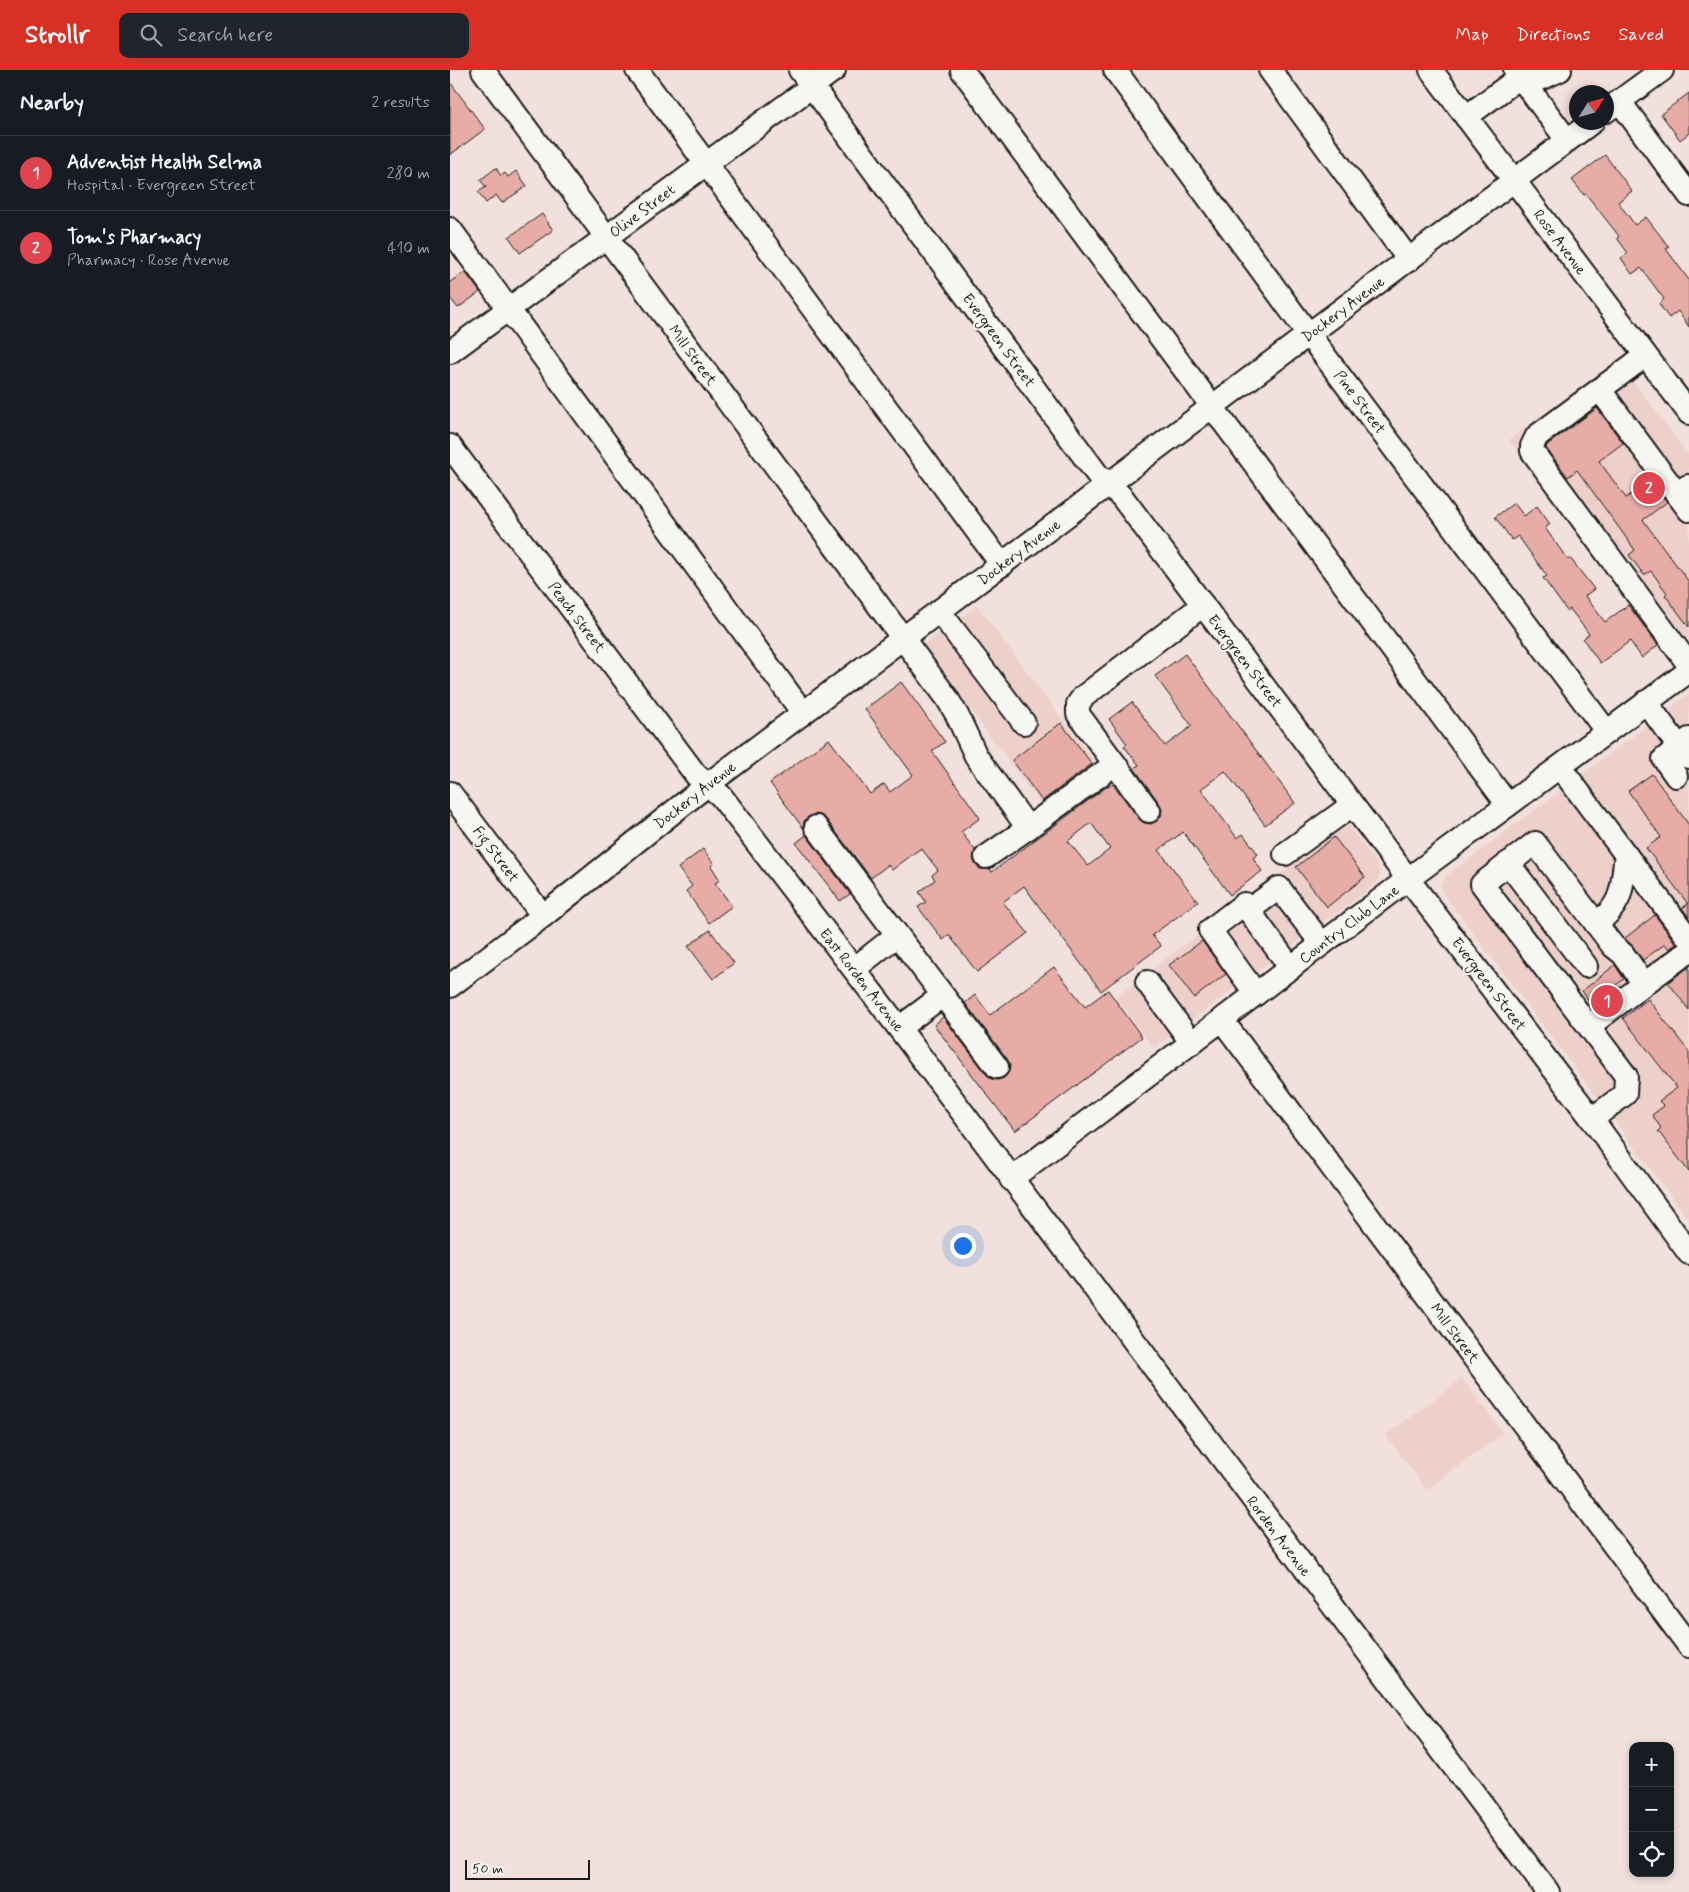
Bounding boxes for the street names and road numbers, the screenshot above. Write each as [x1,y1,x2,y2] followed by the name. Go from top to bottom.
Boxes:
[606,180,680,243] street label: Olive Street
[1528,206,1590,279] street label: Rose Avenue
[1298,272,1389,348] street label: Dockery Avenue
[956,289,1039,392] street label: Evergreen Street
[663,321,721,390] street label: Mill Street
[1329,367,1390,438] street label: Pine Street
[974,515,1065,591] street label: Dockery Avenue
[543,578,610,657] street label: Peach Street
[1202,611,1286,713] street label: Evergreen Street
[650,757,741,834] street label: Dockery Avenue
[467,822,523,888] street label: Fig Street
[1296,881,1404,969] street label: Country Club Lane
[814,925,908,1037] street label: East Rorden Avenue
[1446,934,1530,1036] street label: Evergreen Street
[1425,1300,1483,1368] street label: Mill Street
[1241,1492,1315,1581] street label: Rorden Avenue

